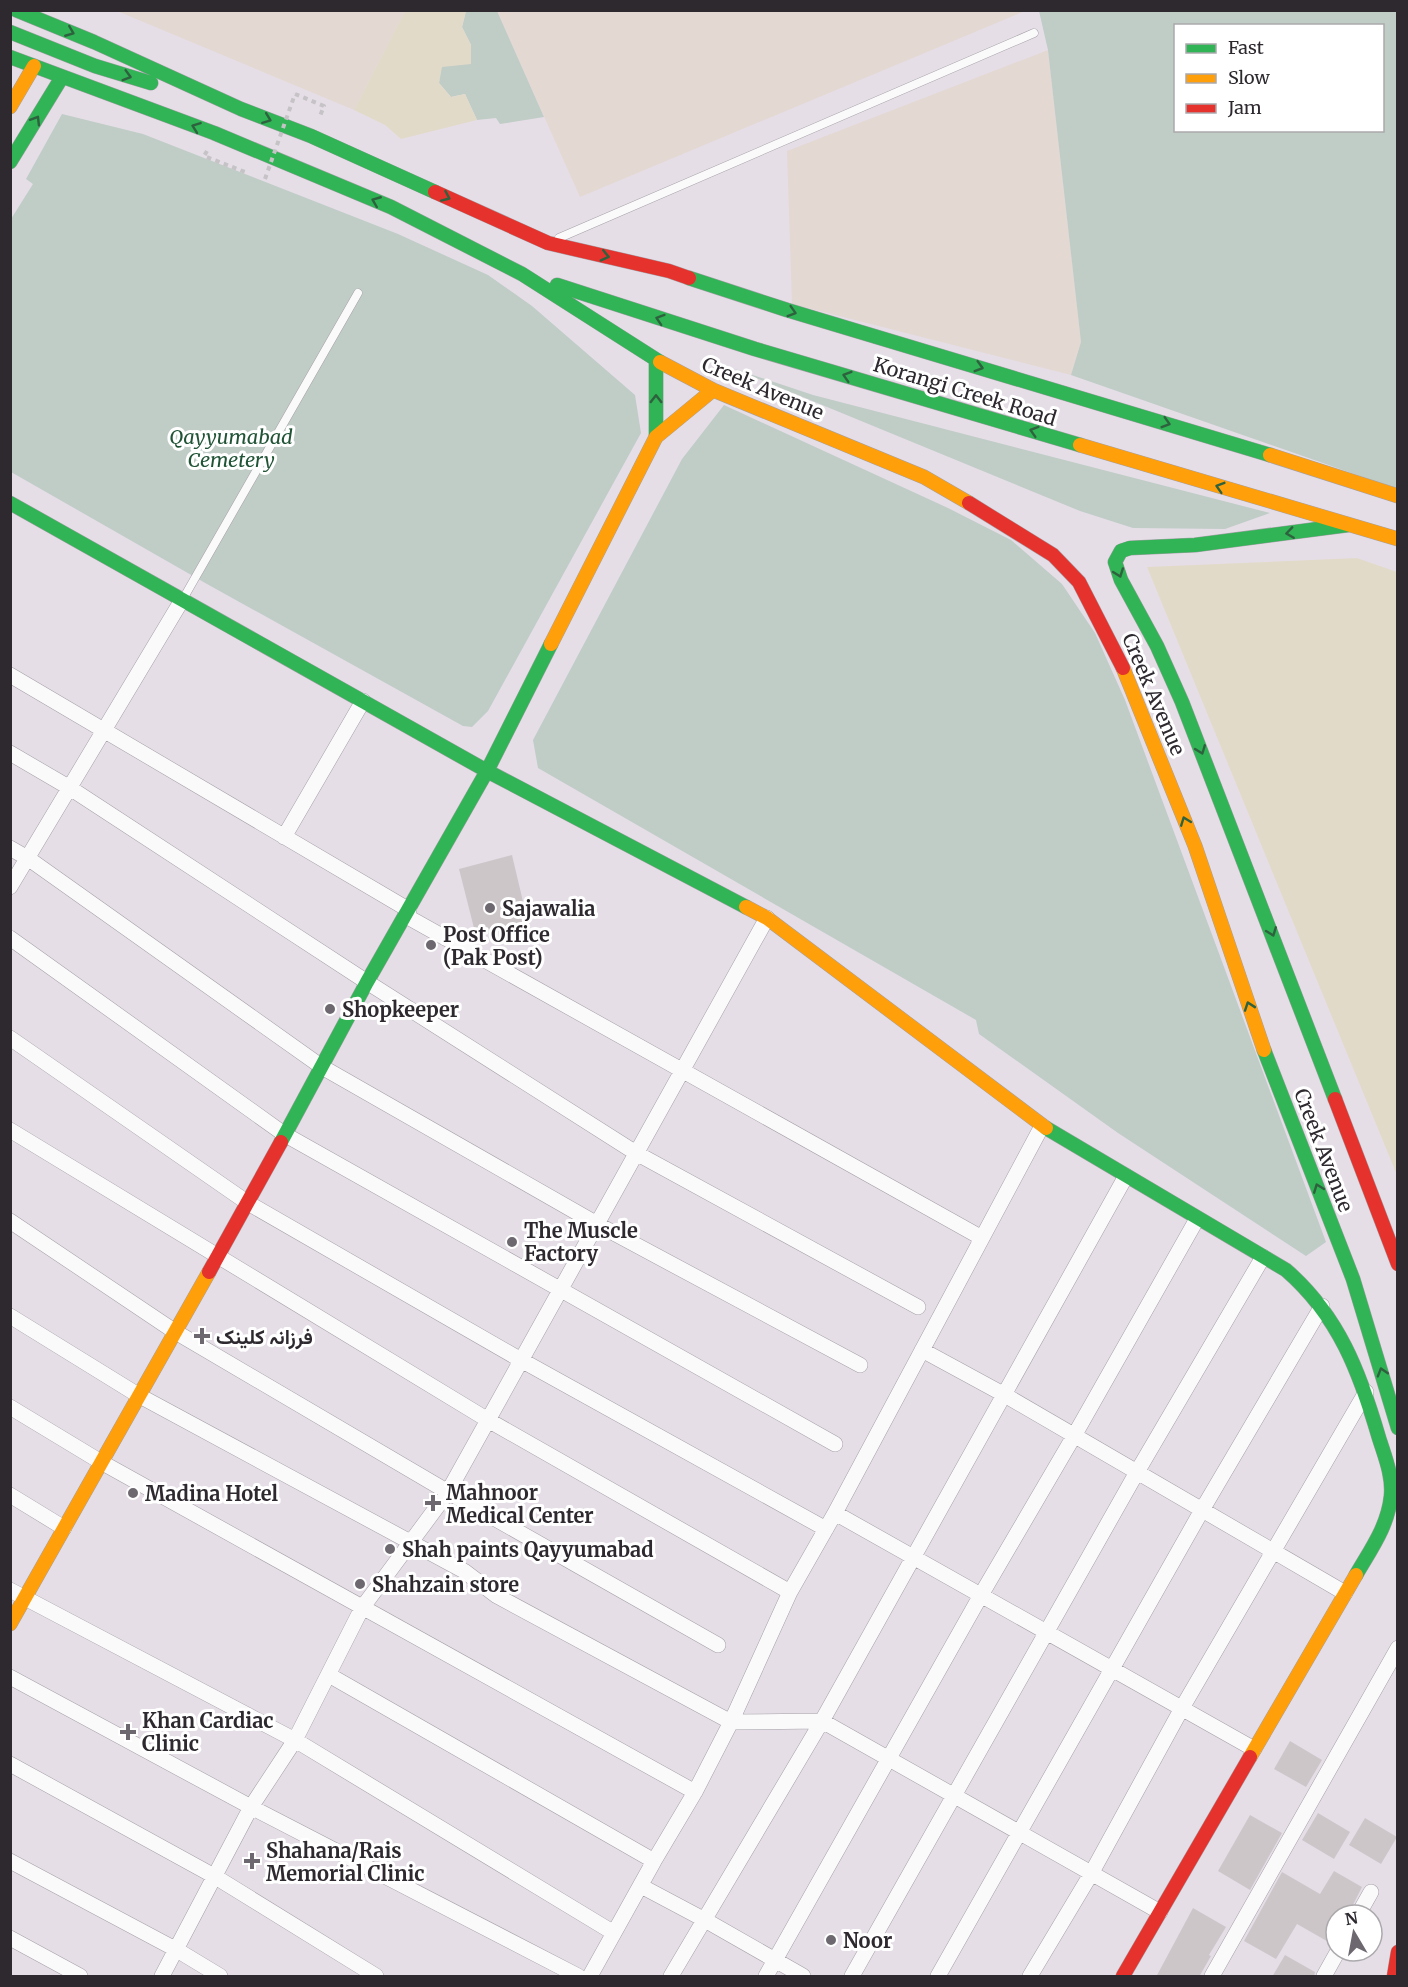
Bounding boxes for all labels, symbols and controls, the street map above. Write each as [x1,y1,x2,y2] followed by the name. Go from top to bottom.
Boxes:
[1174,24,1384,132] legend
[64,25,74,38] one-way arrow
[1228,36,1264,59] text: Fast
[1228,66,1271,89] text: Slow
[121,69,132,81] one-way arrow
[1227,96,1262,119] text: Jam
[262,112,272,125] one-way arrow
[29,116,41,126] one-way arrow
[191,121,202,134] one-way arrow
[440,190,451,202] one-way arrow
[372,195,382,208] one-way arrow
[600,249,610,262] one-way arrow
[786,305,797,317] one-way arrow
[655,314,666,326] one-way arrow
[698,351,828,425] street label: Creek Avenue
[870,351,1060,431] street label: Korangi Creek Road
[973,360,984,372] one-way arrow
[842,371,853,383] one-way arrow
[650,394,662,403] one-way arrow
[1160,416,1171,428] one-way arrow
[169,424,293,472] park label: Qayyumabad Cemetery
[1029,426,1039,438] one-way arrow
[1216,482,1226,494] one-way arrow
[1285,526,1294,538] one-way arrow
[1112,568,1125,578] one-way arrow
[1117,629,1191,759] street label: Creek Avenue
[1194,744,1206,755] one-way arrow
[1180,817,1192,828] one-way arrow
[502,896,595,921] place label: Sajawalia
[483,901,497,915] marker: Sajawalia
[443,922,550,970] place label: Post Office (Pak Post)
[1265,926,1277,937] one-way arrow
[424,938,438,952] marker: Post Office (Pak Post)
[342,997,459,1022] place label: Shopkeeper
[1243,1001,1256,1012] one-way arrow
[323,1002,337,1016] marker: Shopkeeper
[1289,1085,1359,1215] street label: Creek Avenue
[1313,1183,1325,1194] one-way arrow
[524,1218,638,1266] place label: The Muscle Factory
[505,1235,519,1249] marker: The Muscle Factory
[216,1324,313,1350] place label: فرزانہ کلینک
[193,1327,211,1345] marker: فرزانہ کلینک
[1376,1367,1389,1378] one-way arrow
[446,1480,594,1528] place label: Mahnoor Medical Center
[145,1481,279,1506] place label: Madina Hotel
[126,1486,140,1500] marker: Madina Hotel
[424,1494,442,1512] marker: Mahnoor Medical Center
[402,1537,654,1562] place label: Shah paints Qayyumabad
[383,1542,397,1556] marker: Shah paints Qayyumabad
[372,1572,519,1597] place label: Shahzain store
[353,1577,367,1591] marker: Shahzain store
[142,1708,274,1756] place label: Khan Cardiac Clinic
[119,1723,137,1741] marker: Khan Cardiac Clinic
[266,1838,424,1886] place label: Shahana/Rais Memorial Clinic
[243,1852,261,1870] marker: Shahana/Rais Memorial Clinic
[1324,1903,1384,1963] north arrow
[1343,1907,1360,1929] text: N
[843,1928,892,1953] place label: Noor
[824,1933,838,1947] marker: Noor

